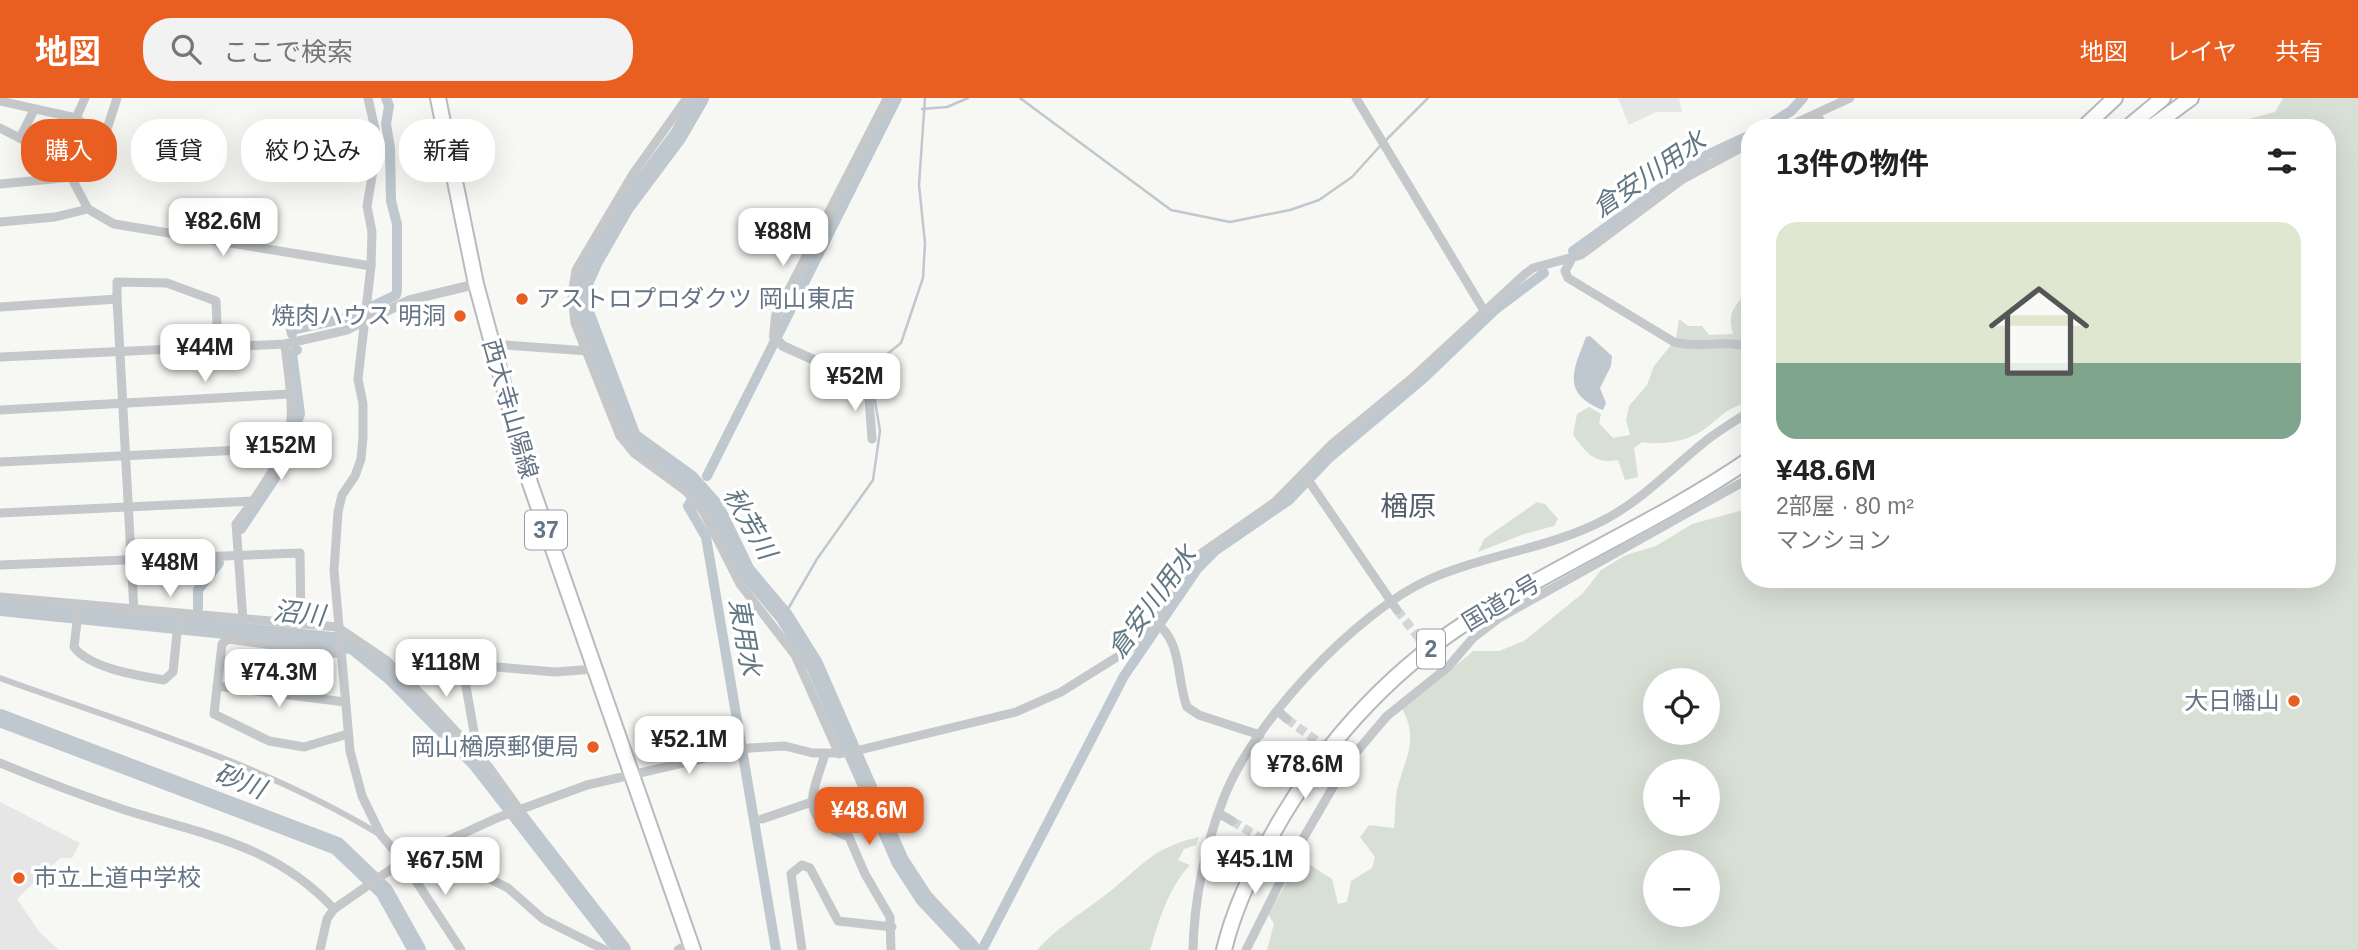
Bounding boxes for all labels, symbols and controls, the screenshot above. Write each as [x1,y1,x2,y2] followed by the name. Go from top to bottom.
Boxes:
[143,18,633,81] search box
[167,30,205,68] icon: search
[35,33,101,70] text: 地図
[223,37,353,67] text: ここで検索
[2080,38,2128,65] text: 地図
[2166,38,2237,65] text: レイヤ
[2275,38,2323,65] text: 共有
[21,119,117,182] chip: 購入
[131,119,227,182] chip: 賃貸
[241,119,385,182] chip: 絞り込み
[399,119,495,182] chip: 新着
[1587,124,1714,223] water label: 倉安川用水
[2263,142,2301,180] icon: filters
[1776,147,1929,180] text: 13件の物件
[166,198,280,258] pin: ¥82.6M
[185,208,261,234] text: ¥82.6M
[742,208,824,268] pin: ¥88M
[754,218,812,244] text: ¥88M
[1976,268,2102,394] icon: home
[536,285,855,312] place label: アストロプロダクツ 岡山東店
[514,291,530,307] marker: アストロプロダクツ 岡山東店
[271,302,446,329] place label: 焼肉ハウス 明洞
[452,308,468,324] marker: 焼肉ハウス 明洞
[164,324,246,384] pin: ¥44M
[176,334,234,360] text: ¥44M
[478,336,543,482] street label: 西大寺山陽線
[814,354,896,413] pin: ¥52M
[826,363,884,389] text: ¥52M
[232,422,330,482] pin: ¥152M
[246,432,316,458] text: ¥152M
[1776,453,1876,486] text: ¥48.6M
[718,482,784,567] water label: 秋芳川
[1380,491,1436,522] district label: 楢原
[1776,493,1914,519] text: 2部屋 · 80 m²
[525,510,567,550] road number: 37
[1776,527,1891,553] text: マンション
[1102,538,1204,663] water label: 倉安川用水
[129,540,211,599] pin: ¥48M
[141,549,199,575] text: ¥48M
[1457,569,1544,636] street label: 国道2号
[272,595,329,631] water label: 沼川
[723,596,767,681] water label: 東用水
[1417,629,1445,668] road number: 2
[397,640,495,699] pin: ¥118M
[411,649,481,675] text: ¥118M
[222,650,336,709] pin: ¥74.3M
[241,659,317,685] text: ¥74.3M
[1643,668,1720,927] map controls
[1643,668,1720,745] button: locate
[2184,687,2280,714] place label: 大日幡山
[2286,693,2302,709] marker: 大日幡山
[632,716,746,776] pin: ¥52.1M
[651,726,727,752] text: ¥52.1M
[411,733,579,760] place label: 岡山楢原郵便局
[585,739,601,755] marker: 岡山楢原郵便局
[1248,742,1362,801] pin: ¥78.6M
[1267,751,1343,777] text: ¥78.6M
[210,758,272,805] water label: 砂川
[1643,759,1720,836] button: +
[812,788,926,847] pin: ¥48.6M
[831,797,907,823] text: ¥48.6M
[1198,836,1312,896] pin: ¥45.1M
[388,838,502,897] pin: ¥67.5M
[1217,846,1293,872] text: ¥45.1M
[407,847,483,873] text: ¥67.5M
[1643,850,1720,927] button: −
[33,864,201,891] place label: 市立上道中学校
[11,870,27,886] marker: 市立上道中学校

